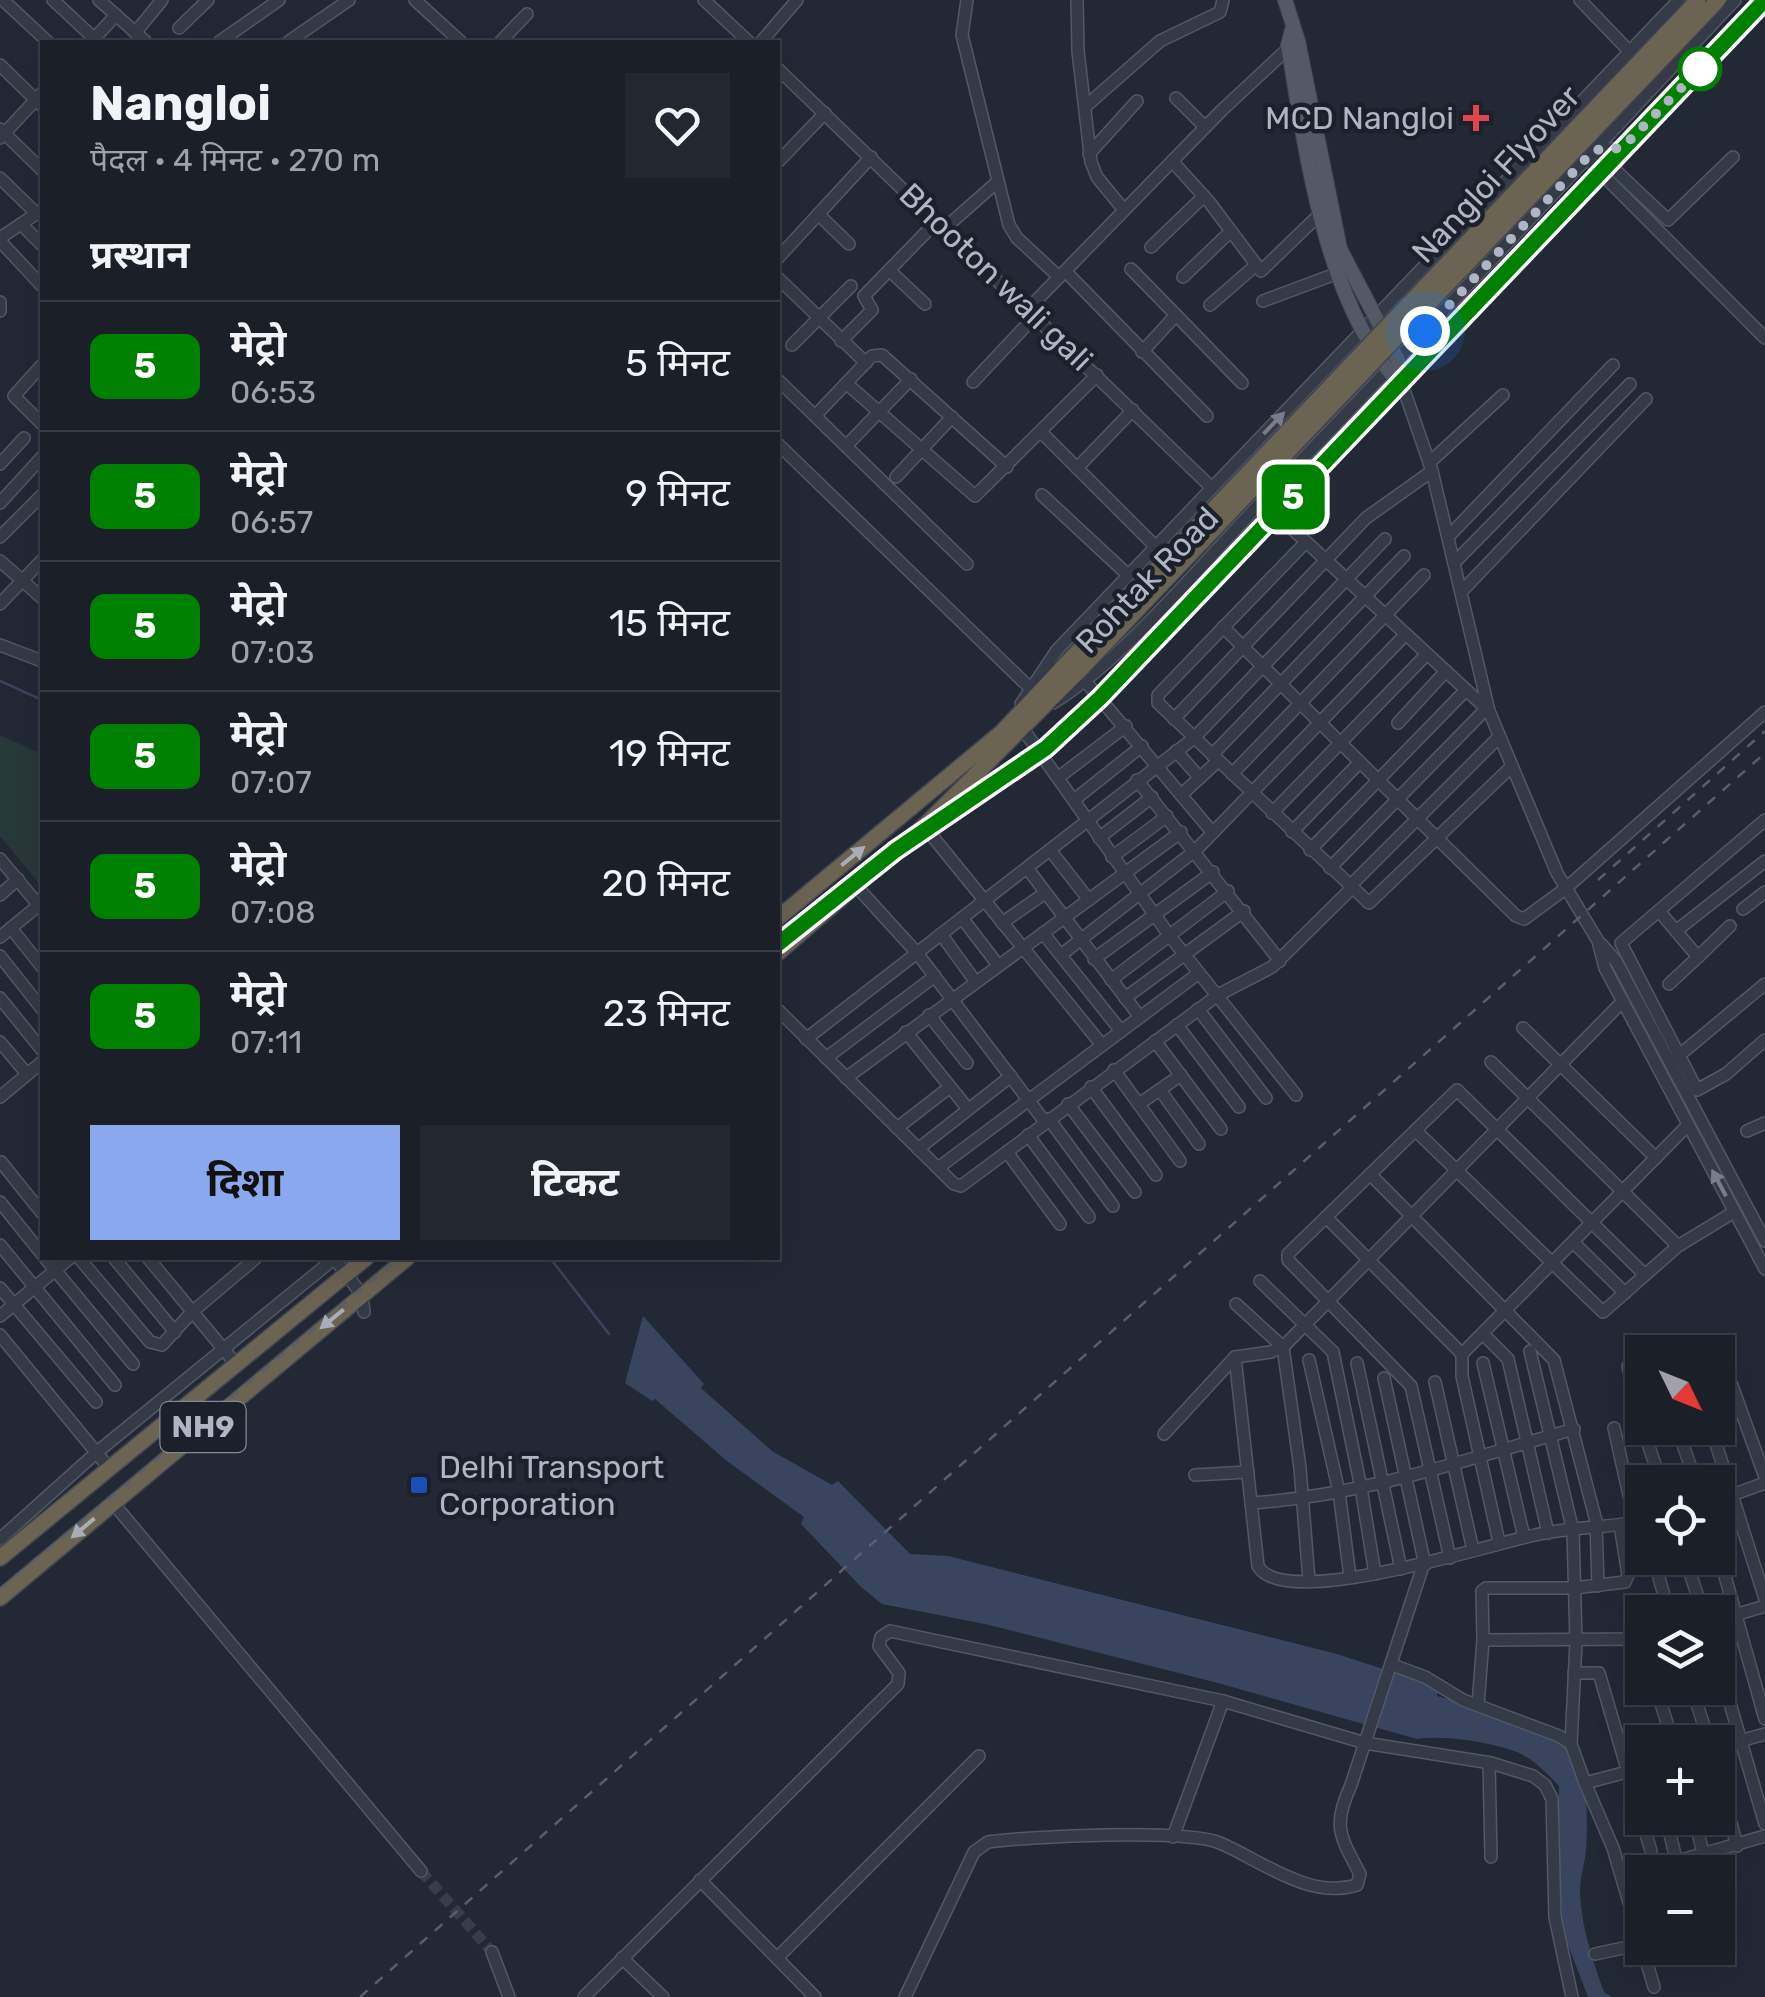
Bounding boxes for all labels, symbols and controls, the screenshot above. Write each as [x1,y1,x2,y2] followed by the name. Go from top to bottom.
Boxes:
[1679,48,1721,90] unlabelled marker
[625,73,730,178] button: heart
[90,75,271,132] text: Nangloi
[1404,77,1588,271] street label: Nangloi Flyover
[1265,99,1454,137] place label: MCD Nangloi
[1463,105,1489,131] marker: MCD Nangloi
[90,141,380,179] text: पैदल · 4 मिनट · 270 m
[892,175,1100,379] street label: Bhooton wali gali
[90,232,190,278] text: प्रस्थान
[1400,306,1450,356] your location
[230,321,286,367] text: मेट्रो
[625,340,730,386] text: 5 मिनट
[134,345,156,387] text: 5
[230,373,316,411] text: 06:53
[1262,411,1285,435] one-way arrow
[230,451,286,497] text: मेट्रो
[1260,464,1326,530] line badge: 5
[625,470,730,516] text: 9 मिनट
[134,475,156,517] text: 5
[1282,476,1304,518] text: 5
[1068,499,1226,661] street label: Rohtak Road
[230,503,313,541] text: 06:57
[230,581,286,627] text: मेट्रो
[609,600,730,646] text: 15 मिनट
[134,605,156,647] text: 5
[230,633,314,671] text: 07:03
[230,711,286,757] text: मेट्रो
[609,730,730,776] text: 19 मिनट
[134,735,156,777] text: 5
[230,763,312,801] text: 07:07
[230,841,286,887] text: मेट्रो
[840,846,865,867] one-way arrow
[601,860,730,906] text: 20 मिनट
[134,865,156,907] text: 5
[230,893,316,931] text: 07:08
[230,971,286,1017] text: मेट्रो
[603,990,730,1036] text: 23 मिनट
[134,995,156,1037] text: 5
[230,1023,302,1061] text: 07:11
[90,1125,400,1240] button: दिशा
[420,1125,730,1240] button: टिकट
[1710,1169,1727,1198] one-way arrow
[319,1308,345,1329] one-way arrow
[1625,1335,1735,1445] north arrow
[1625,1335,1735,1965] map controls
[160,1402,246,1452] road number: NH9
[439,1448,664,1523] place label: Delhi Transport Corporation
[1625,1465,1735,1575] button: locate
[408,1474,430,1496] marker: Delhi Transport Corporation
[70,1517,95,1538] one-way arrow
[1625,1595,1735,1705] button: layers
[1625,1725,1735,1835] button: +
[1625,1855,1735,1965] button: −

